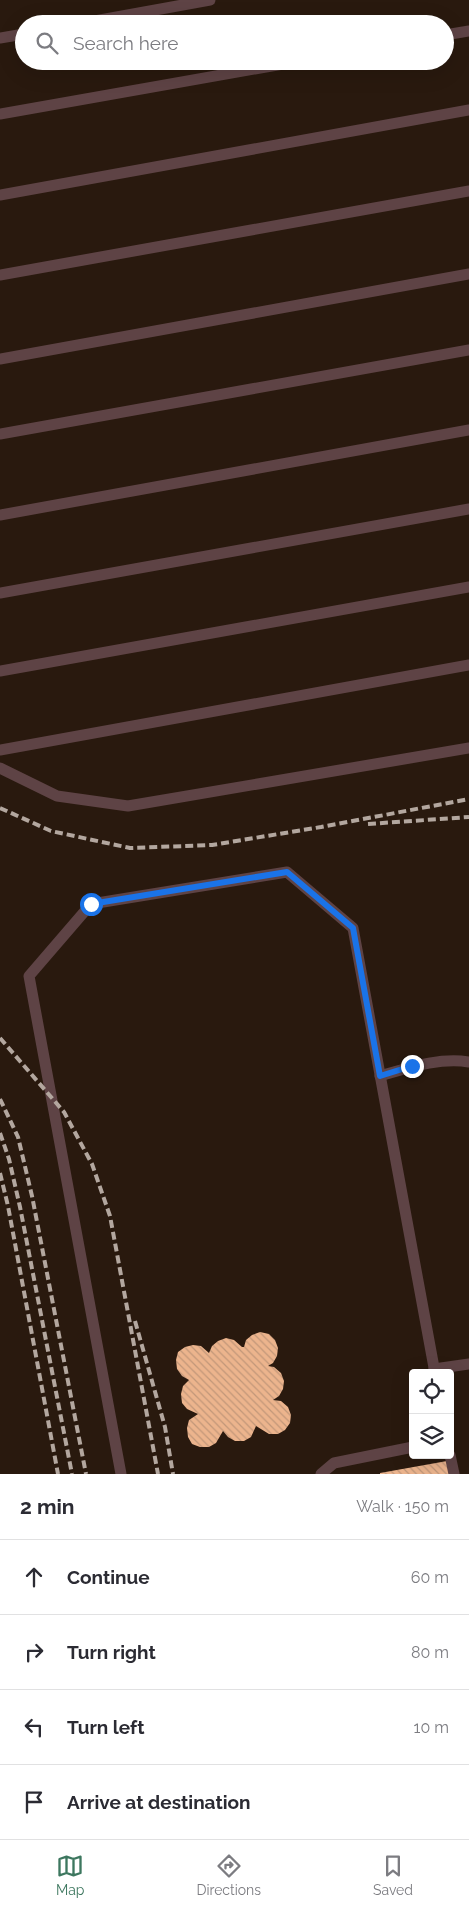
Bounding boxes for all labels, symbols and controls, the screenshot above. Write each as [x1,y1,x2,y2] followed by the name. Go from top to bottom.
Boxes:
[15,15,454,70] search box
[33,29,61,57] icon: search
[73,32,179,54] text: Search here
[80,893,103,916] route start
[401,1055,424,1078] route end
[409,1369,454,1459] map controls
[409,1369,454,1414] button: locate
[409,1414,454,1459] button: layers
[20,1494,74,1519] text: 2 min
[356,1497,449,1516] text: Walk · 150 m
[20,1563,48,1591] icon: ahead
[67,1566,150,1588] text: Continue
[411,1568,449,1587] text: 60 m
[20,1638,48,1666] icon: right
[67,1641,156,1663] text: Turn right
[411,1643,449,1662] text: 80 m
[20,1713,48,1741] icon: left
[67,1716,144,1738] text: Turn left
[414,1718,449,1737] text: 10 m
[20,1788,48,1816] icon: arrive
[67,1791,251,1813] text: Arrive at destination
[56,1852,84,1898] tab: Map
[196,1852,261,1898] tab: Directions
[373,1852,413,1898] tab: Saved

